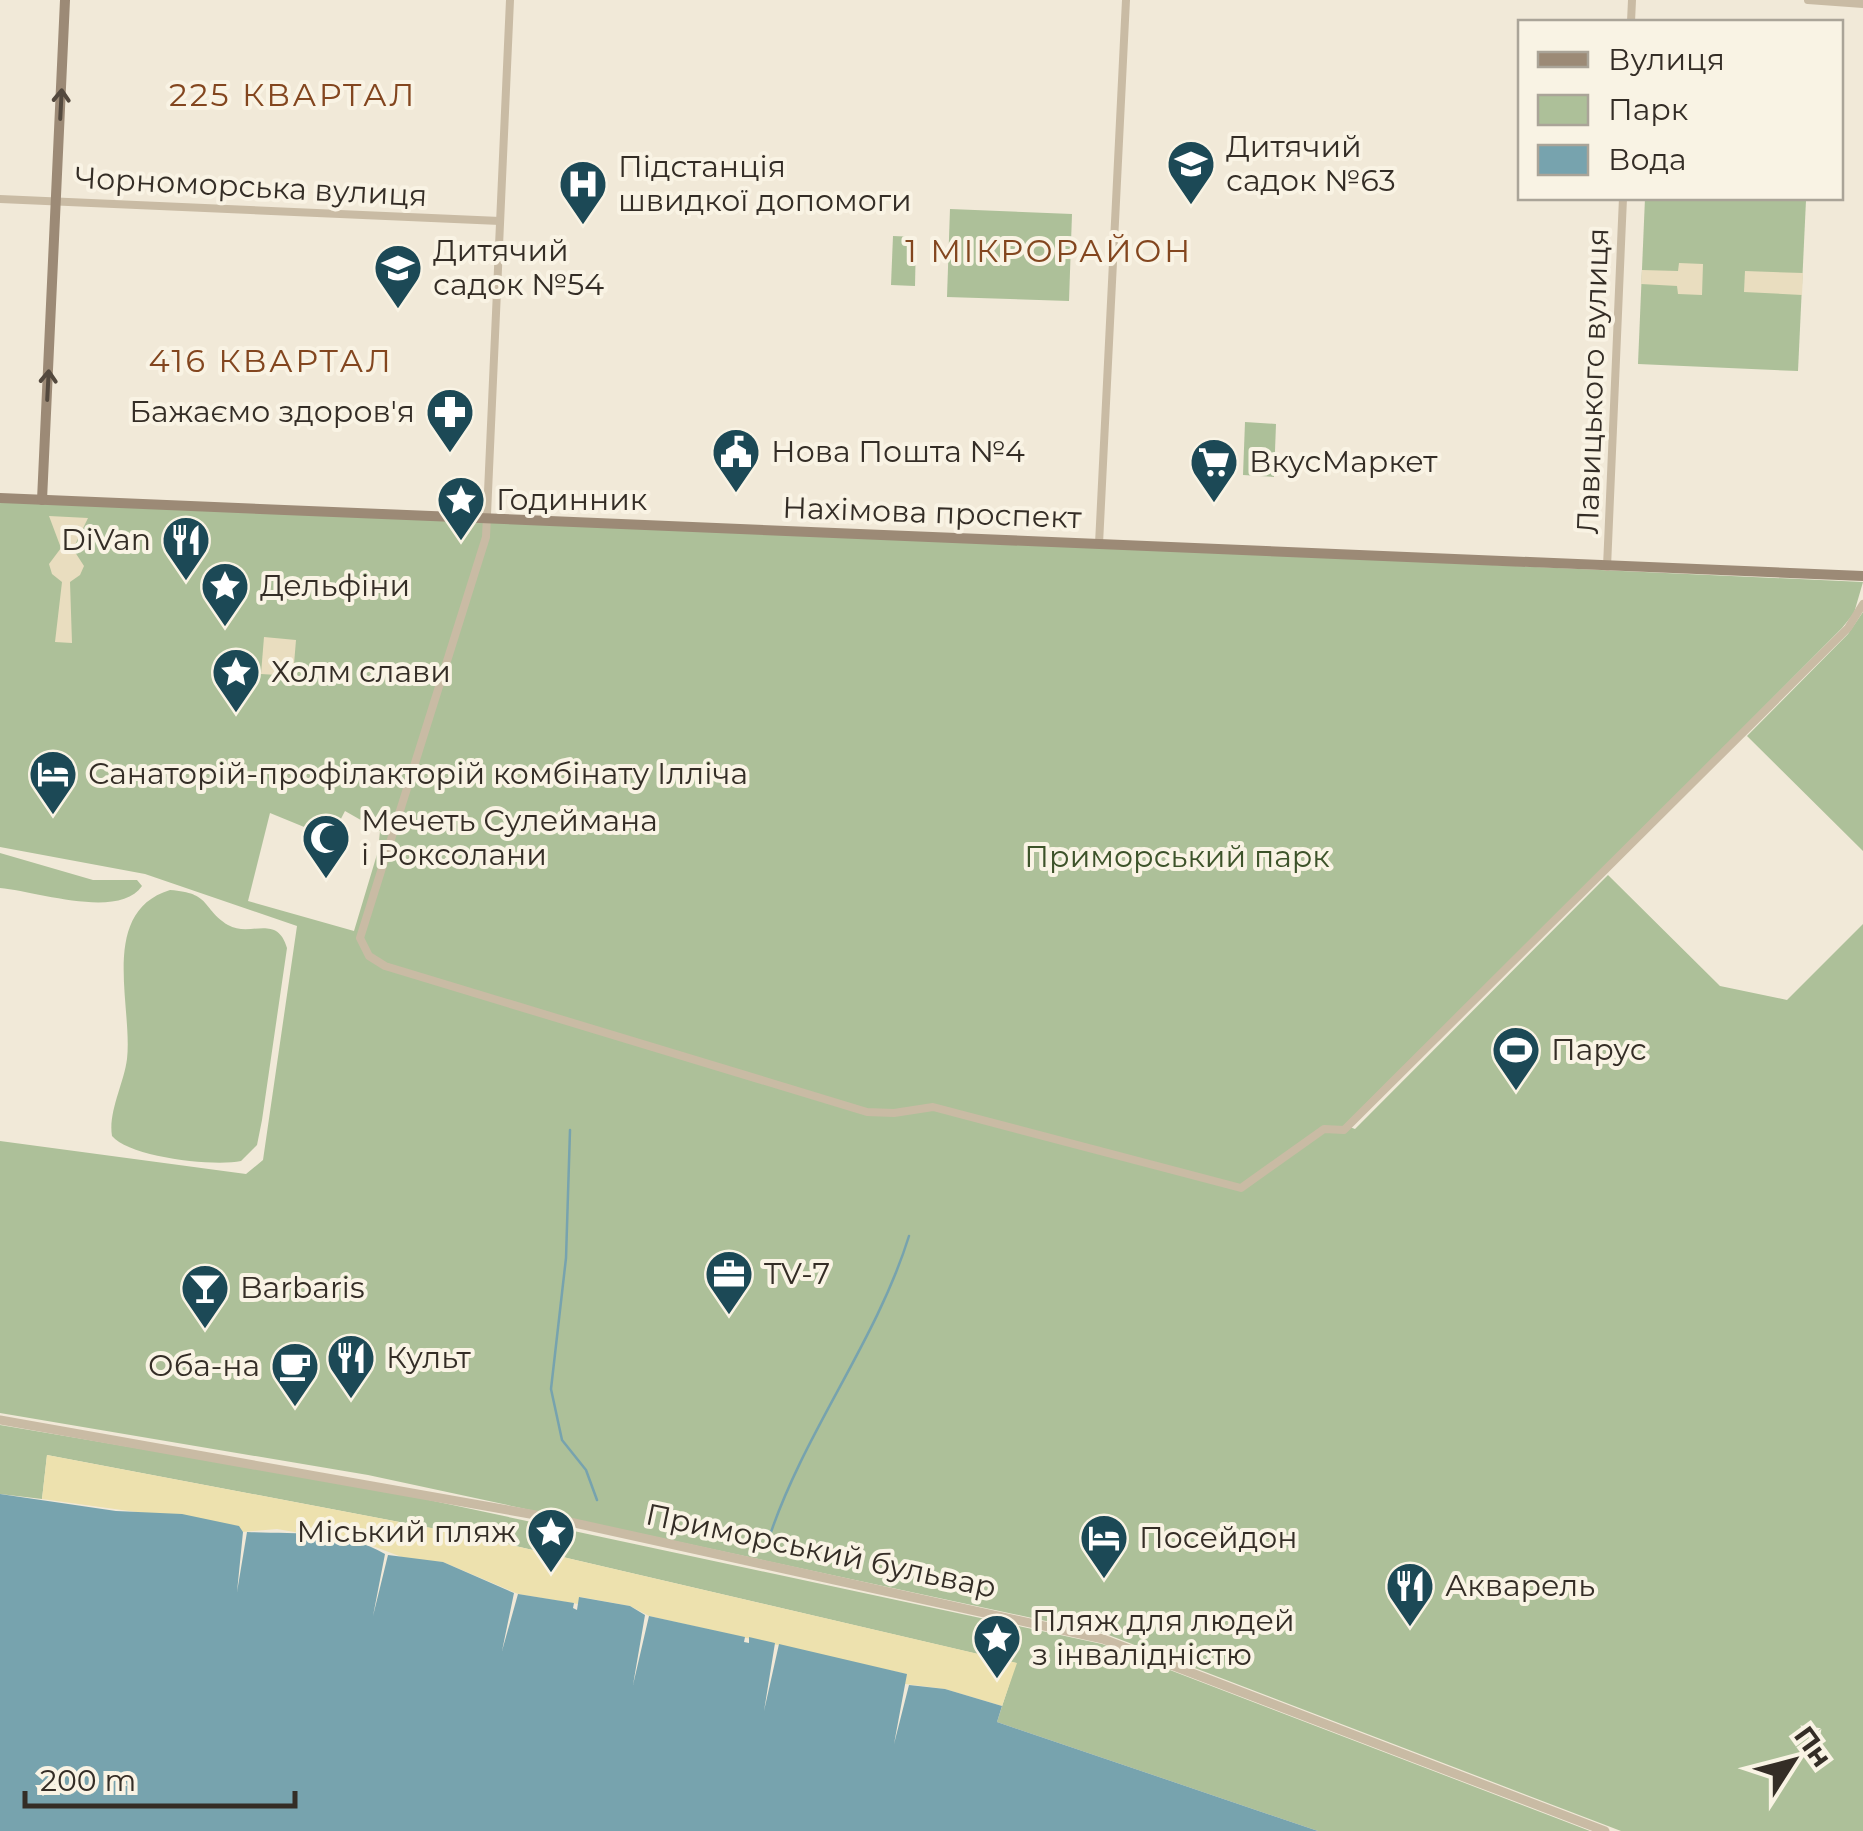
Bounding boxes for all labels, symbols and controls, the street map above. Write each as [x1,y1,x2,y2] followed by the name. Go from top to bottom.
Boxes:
[1518,20,1843,200] legend
[1608,41,1725,78] text: Вулиця
[169,75,417,114] district label: 225 КВАРТАЛ
[51,88,70,120] one-way arrow
[1608,91,1689,128] text: Парк
[1226,128,1396,199] place label: Дитячий садок №63
[1165,138,1217,206] school or university icon: Дитячий садок №63
[1608,141,1687,178] text: Вода
[618,148,912,219] place label: Підстанція швидкої допомоги
[557,158,609,226] hospital icon: Підстанція швидкої допомоги
[74,159,428,214] street label: Чорноморська вулиця
[1569,227,1616,535] street label: Лавицького вулиця
[905,231,1193,270] district label: 1 МІКРОРАЙОН
[433,232,604,303] place label: Дитячий садок №54
[372,242,424,310] school or university icon: Дитячий садок №54
[149,341,393,380] district label: 416 КВАРТАЛ
[39,369,58,401] one-way arrow
[424,386,476,454] pharmacy icon: Бажаємо здоров'я
[129,393,415,430] place label: Бажаємо здоров'я
[710,426,762,494] public building icon: Нова Пошта №4
[771,433,1025,470] place label: Нова Пошта №4
[1188,436,1240,504] supermarket icon: ВкусМаркет
[1249,443,1438,480] place label: ВкусМаркет
[435,474,487,542] place icon: Годинник
[496,481,648,518] place label: Годинник
[782,489,1083,536] street label: Нахімова проспект
[160,514,212,582] restaurant icon: DiVan
[61,521,151,558] place label: DiVan
[199,560,251,628] place icon: Дельфіни
[260,567,410,604] place label: Дельфіни
[210,646,262,714] place icon: Холм слави
[271,653,451,690] place label: Холм слави
[27,748,79,816] hotel icon: Санаторій-профілакторій комбінату Ілліча
[88,755,748,792] place label: Санаторій-профілакторій комбінату Ілліча
[361,802,658,873] place label: Мечеть Сулеймана і Роксолани
[300,812,352,880] mosque icon: Мечеть Сулеймана і Роксолани
[1024,838,1330,875] park label: Приморський парк
[1490,1024,1542,1092] sports icon: Парус
[1551,1031,1647,1068] place label: Парус
[703,1248,755,1316] office icon: TV-7
[764,1255,830,1292] place label: TV-7
[179,1262,231,1330] bar icon: Barbaris
[240,1269,365,1306] place label: Barbaris
[325,1332,377,1400] restaurant icon: Культ
[386,1339,472,1376] place label: Культ
[269,1340,321,1408] cafe icon: Оба-на
[148,1347,260,1384] place label: Оба-на
[643,1495,1000,1606] street label: Приморський бульвар
[525,1506,577,1574] place icon: Міський пляж
[1078,1512,1130,1580] hotel icon: Посейдон
[296,1513,516,1550] place label: Міський пляж
[1139,1519,1298,1556] place label: Посейдон
[1384,1560,1436,1628] restaurant icon: Акварель
[1445,1567,1595,1604] place label: Акварель
[1032,1602,1295,1673] place label: Пляж для людей з інвалідністю
[971,1612,1023,1680] place icon: Пляж для людей з інвалідністю
[1743,1711,1843,1811] north arrow
[1787,1719,1839,1773] text: Пн
[25,1746,295,1808] scale bar
[40,1762,136,1799] text: 200 m

